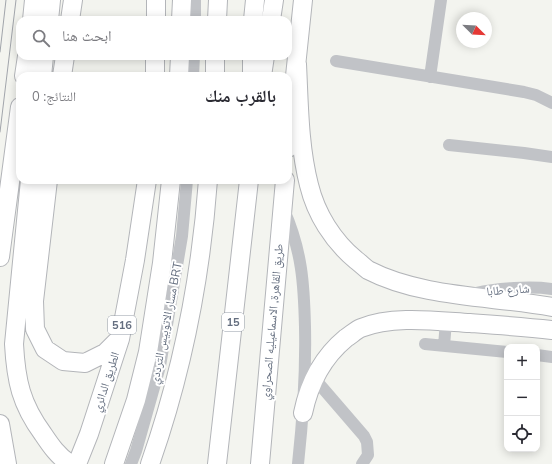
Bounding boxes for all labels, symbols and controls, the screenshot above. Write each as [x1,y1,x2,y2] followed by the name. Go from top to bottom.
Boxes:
[456,12,492,48] north arrow
[16,16,292,60] search box
[62,26,112,45] text: ابحث هنا
[30,27,52,49] icon: search
[205,85,276,106] text: بالقرب منك
[32,88,76,104] text: النتائج: 0
[257,243,289,401] street label: طريق القاهرة, الاسماعيليه الصحراوي
[146,260,188,386] street label: مسار الاتوبيس الترددي BRT
[486,281,530,299] street label: شارع طابا
[222,313,244,331] road number: 15
[108,316,136,334] road number: 516
[504,344,540,452] map controls
[504,344,540,380] button: +
[89,350,125,415] street label: الطريق الدائري
[504,380,540,416] button: −
[504,416,540,452] button: locate

